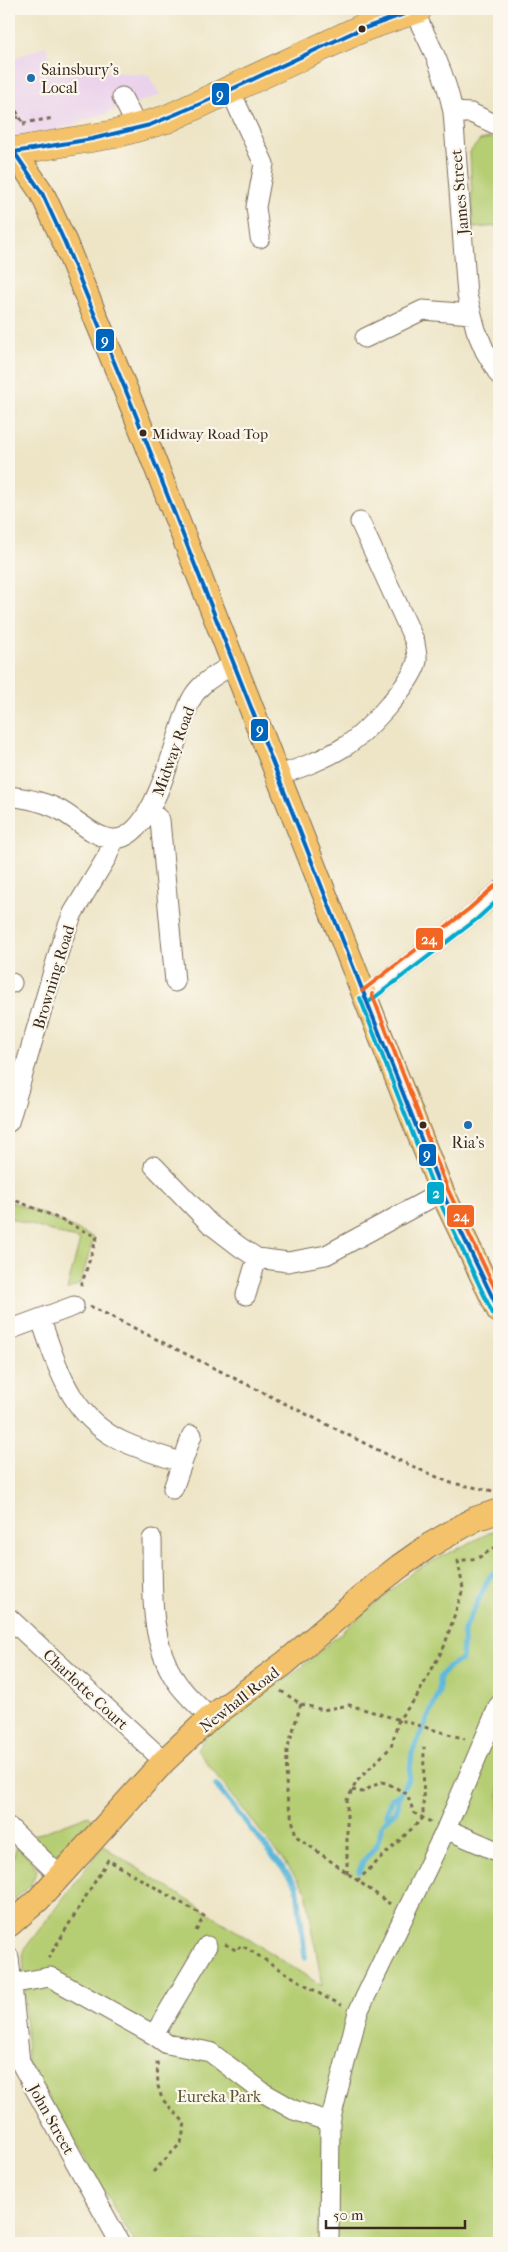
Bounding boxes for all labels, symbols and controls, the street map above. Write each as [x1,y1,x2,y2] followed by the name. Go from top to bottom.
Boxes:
[357,24,367,34] unlabelled marker
[41,60,119,97] place label: Sainsbury's Local
[25,72,37,84] marker: Sainsbury's Local
[211,82,230,106] line badge: 9
[215,86,224,103] text: 9
[446,148,473,238] street label: James Street
[95,328,115,352] line badge: 9
[100,332,109,349] text: 9
[152,425,268,443] place label: Midway Road Top
[138,428,148,438] marker: Midway Road Top
[148,703,199,799] street label: Midway Road
[250,718,269,742] line badge: 9
[255,721,264,738] text: 9
[29,923,78,1031] street label: Browning Road
[415,927,444,951] line badge: 24
[421,931,437,948] text: 24
[462,1119,474,1131] marker: Ria's
[418,1120,428,1130] unlabelled marker
[452,1133,485,1152] place label: Ria's
[418,1143,437,1167] line badge: 9
[422,1146,431,1163] text: 9
[426,1181,445,1205] line badge: 2
[432,1185,440,1202] text: 2
[446,1204,475,1228] line badge: 24
[453,1208,469,1225] text: 24
[39,1645,132,1734] street label: Charlotte Court
[196,1662,283,1736] street label: Newhall Road
[23,2079,79,2158] street label: John Street
[177,2087,262,2106] park label: Eureka Park
[326,2197,464,2229] scale bar
[333,2206,364,2224] text: 50 m

